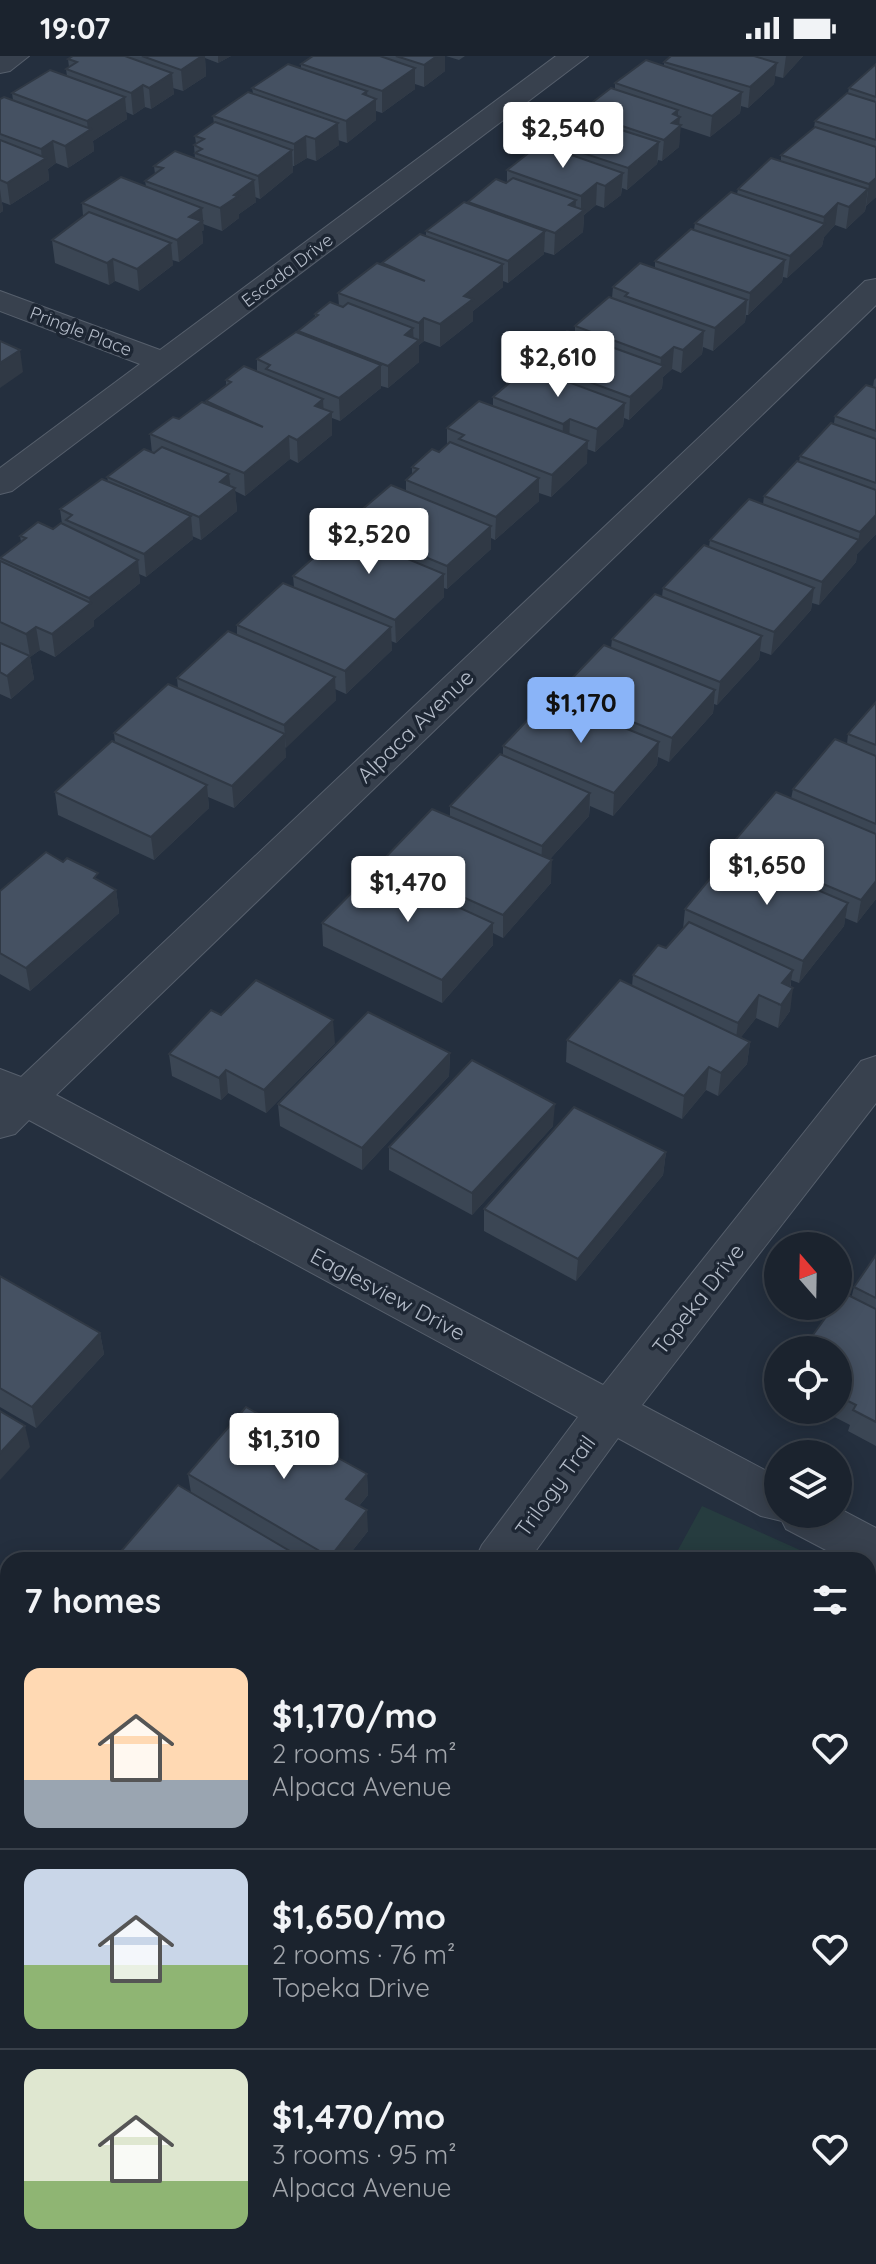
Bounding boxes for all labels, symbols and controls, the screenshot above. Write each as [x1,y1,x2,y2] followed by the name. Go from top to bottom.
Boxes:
[40,9,111,47] text: 19:07
[498,102,628,170] pin: $2,540
[521,111,605,144] text: $2,540
[237,228,337,312] street label: Escada Drive
[27,301,135,361] street label: Pringle Place
[493,331,623,399] pin: $2,610
[519,340,597,373] text: $2,610
[304,508,434,576] pin: $2,520
[327,517,411,550] text: $2,520
[351,663,479,789] street label: Alpaca Avenue
[516,677,646,745] pin: $1,170
[545,686,617,719] text: $1,170
[702,839,832,907] pin: $1,650
[728,848,806,881] text: $1,650
[343,856,473,924] pin: $1,470
[369,865,447,898] text: $1,470
[764,1232,852,1320] north arrow
[764,1232,852,1528] map controls
[646,1238,750,1360] street label: Topeka Drive
[306,1241,470,1347] street label: Eaglesview Drive
[764,1336,852,1424] button: locate
[219,1413,349,1481] pin: $1,310
[248,1422,320,1455] text: $1,310
[509,1430,601,1542] street label: Trilogy Trail
[764,1440,852,1528] button: layers
[808,1578,852,1622] icon: filters
[24,1579,161,1622] text: 7 homes
[272,1694,437,1737] text: $1,170/mo
[88,1700,184,1796] icon: home
[808,1726,852,1770] icon: heart
[272,1737,456,1770] text: 2 rooms · 54 m²
[272,1770,452,1803] text: Alpaca Avenue
[272,1895,446,1938] text: $1,650/mo
[88,1901,184,1997] icon: home
[808,1927,852,1971] icon: heart
[272,1938,455,1971] text: 2 rooms · 76 m²
[272,1971,430,2004] text: Topeka Drive
[272,2095,445,2138] text: $1,470/mo
[88,2101,184,2197] icon: home
[808,2127,852,2171] icon: heart
[272,2138,456,2171] text: 3 rooms · 95 m²
[272,2171,452,2204] text: Alpaca Avenue

